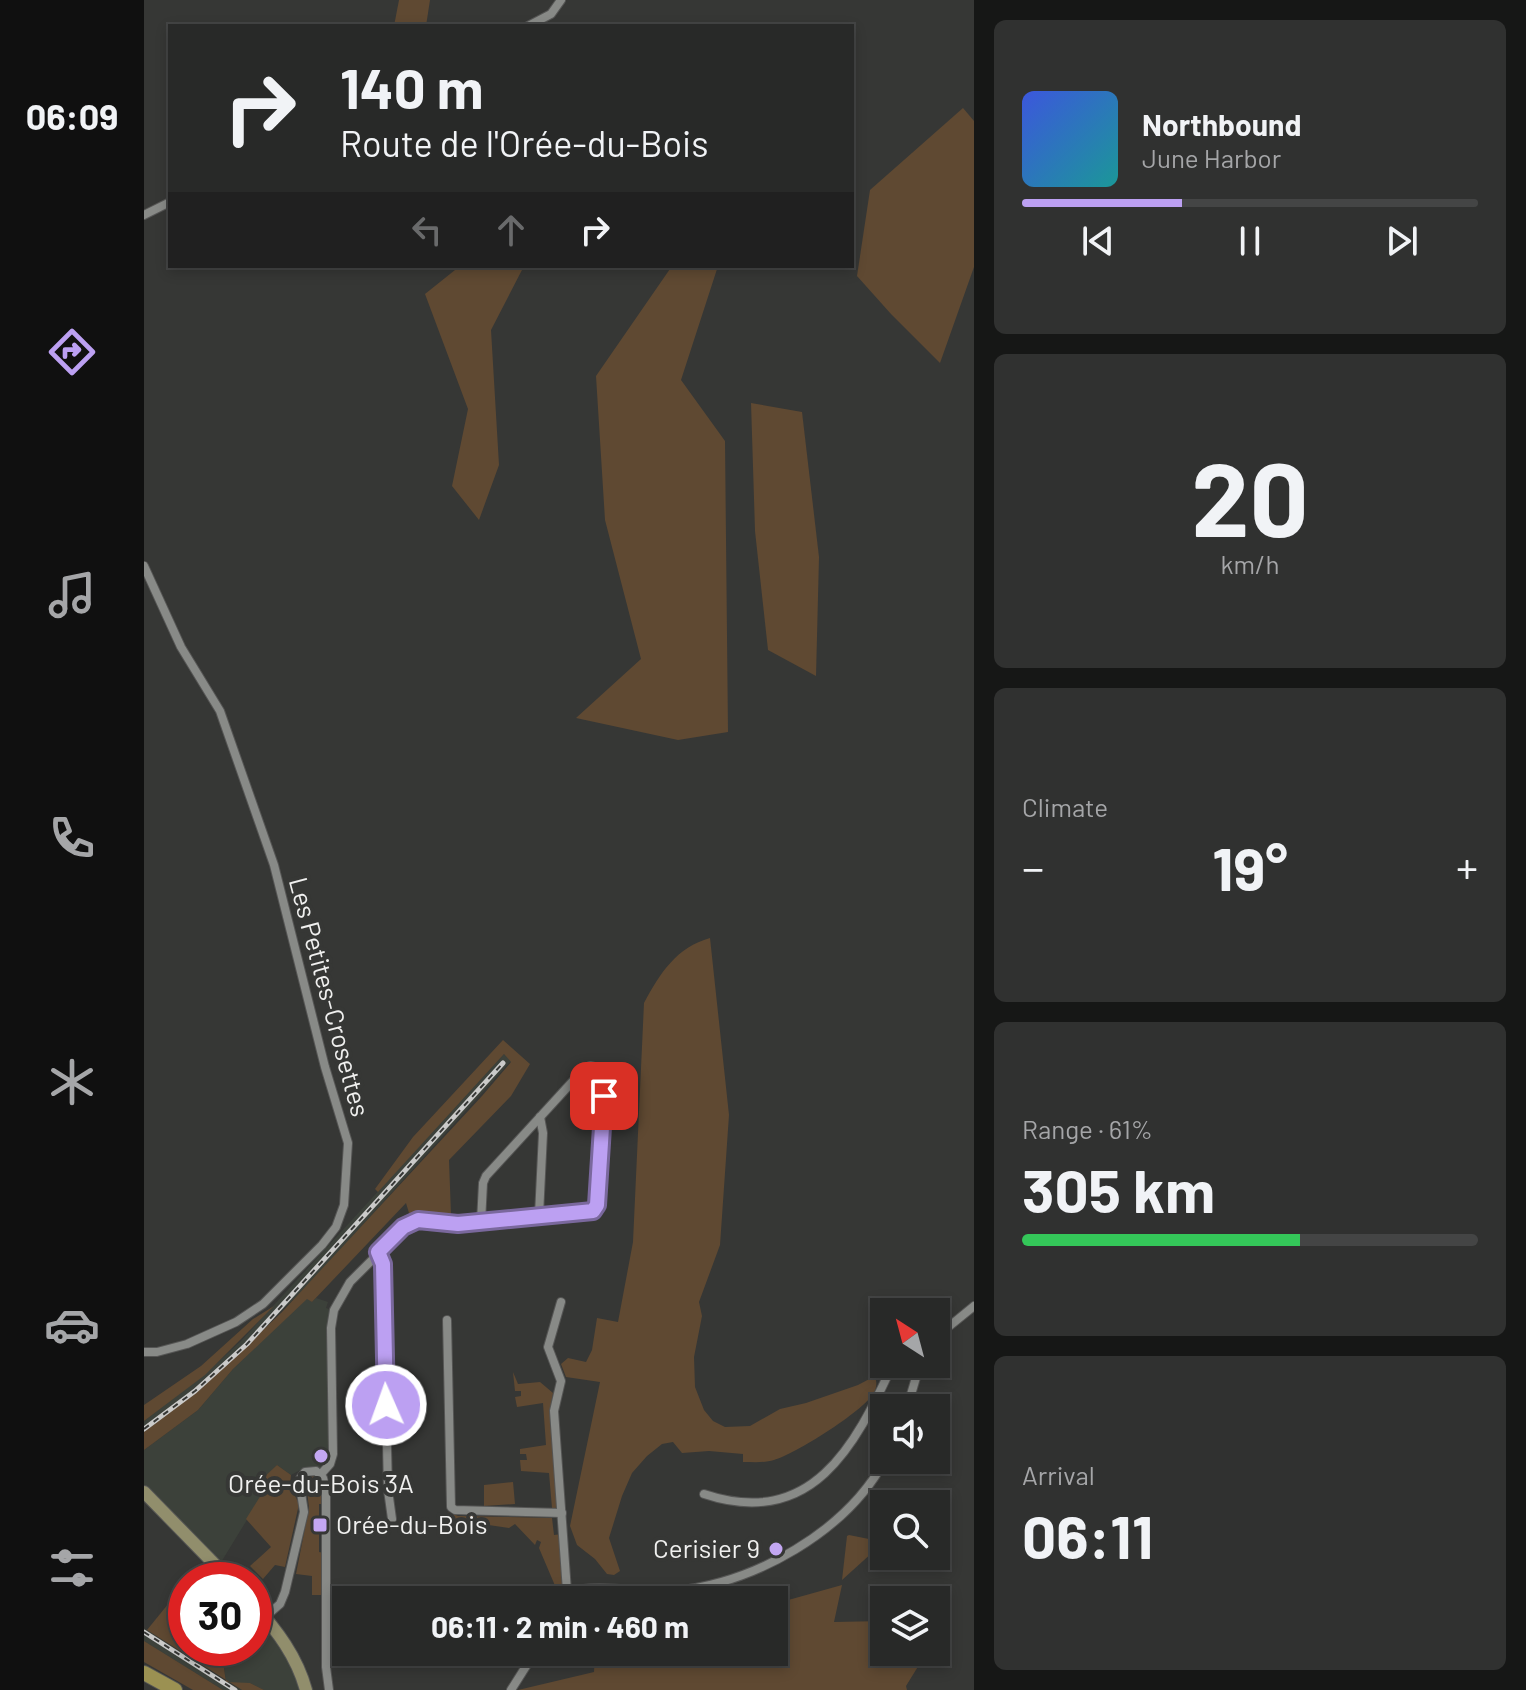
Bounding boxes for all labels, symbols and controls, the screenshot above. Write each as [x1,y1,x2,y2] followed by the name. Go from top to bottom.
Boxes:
[340,53,484,120] text: 140 m
[208,56,312,160] icon: right
[26,94,118,137] text: 06:09
[1142,106,1301,142] text: Northbound
[340,121,709,164] text: Route de l'Orée-du-Bois
[1142,142,1281,173] text: June Harbor
[405,208,449,252] icon: left
[489,208,533,252] icon: ahead
[573,208,617,252] icon: right
[1076,219,1120,263] icon: previous
[1228,219,1272,263] icon: pause
[1380,219,1424,263] icon: next
[44,324,100,380] icon: directions
[1191,433,1309,558] text: 20
[1221,548,1279,579] text: km/h
[44,567,100,623] icon: music
[1022,791,1108,822] text: Climate
[44,810,100,866] icon: phone
[1212,831,1288,903] text: 19°
[1022,840,1044,893] text: −
[1456,840,1478,893] text: +
[284,874,377,1120] street label: Les Petites-Crosettes
[44,1054,100,1110] icon: climate
[570,1062,638,1130] pin
[582,1074,626,1118] icon: arrive
[1022,1113,1153,1144] text: Range · 61%
[1022,1153,1215,1225] text: 305 km
[44,1297,100,1353] icon: car
[870,1298,950,1378] north arrow
[870,1298,950,1666] map controls
[344,1363,428,1447] position arrow
[870,1394,950,1474] button: sound
[312,1447,330,1465] marker: Orée-du-Bois 3A
[1022,1459,1095,1490] text: Arrival
[228,1467,414,1498] place label: Orée-du-Bois 3A
[870,1490,950,1570] button: search
[1022,1499,1153,1571] text: 06:11
[336,1508,487,1539] place label: Orée-du-Bois
[311,1516,329,1534] marker: Orée-du-Bois
[653,1532,760,1563] place label: Cerisier 9
[44,1540,100,1596] icon: filters
[767,1540,785,1558] marker: Cerisier 9
[168,1562,272,1666] speed limit sign: 30
[870,1586,950,1666] button: layers
[431,1608,689,1644] text: 06:11 · 2 min · 460 m

